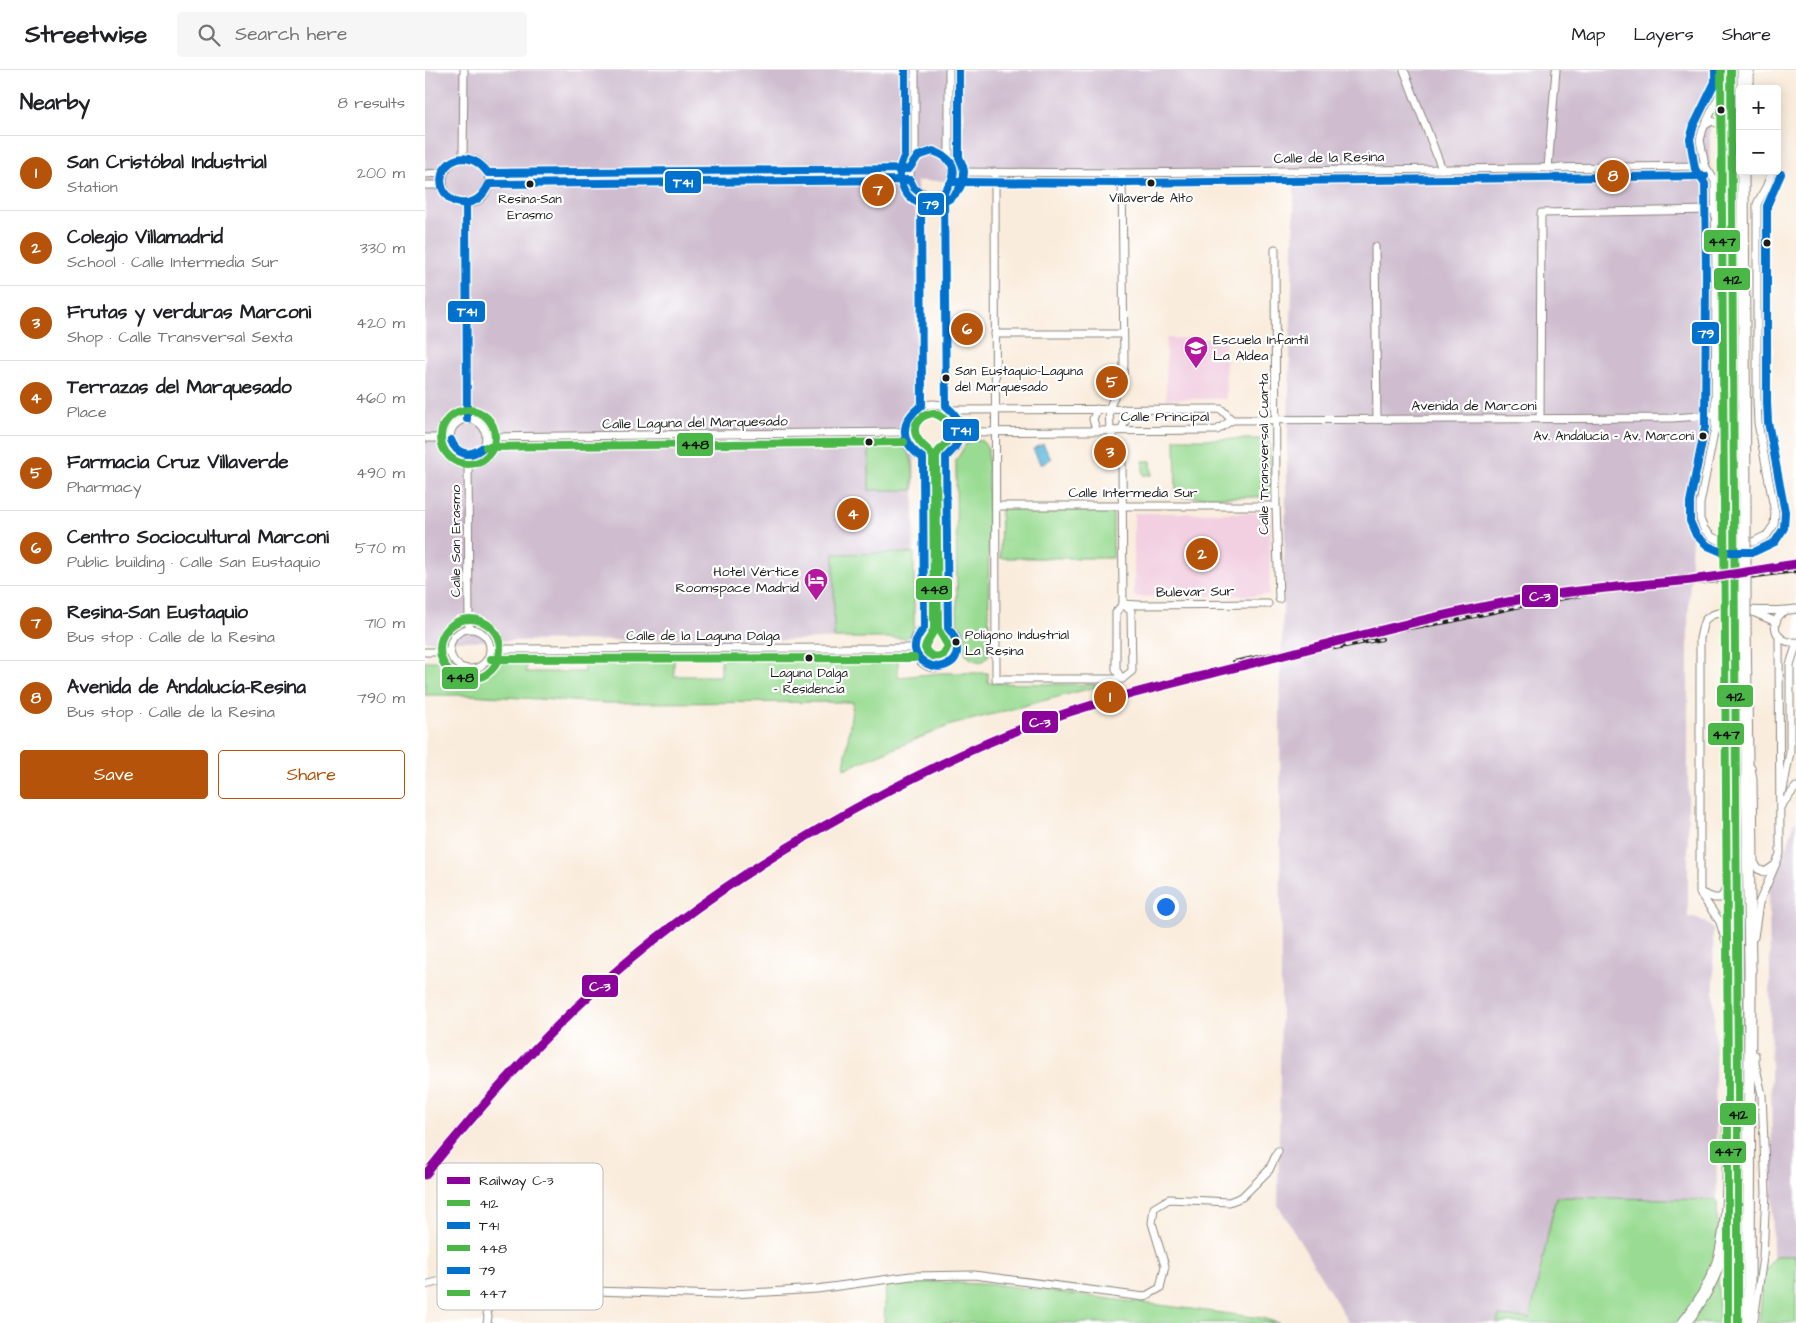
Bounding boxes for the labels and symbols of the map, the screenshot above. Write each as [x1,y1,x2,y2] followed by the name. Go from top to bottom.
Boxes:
[1716,105,1726,115] unlabelled marker
[1273,147,1385,169] street label: Calle de la Resina
[1597,157,1629,195] pin: 8
[664,170,702,194] line badge: T41
[862,171,894,209] pin: 7
[672,173,693,193] text: T41
[1146,178,1156,188] marker: Villaverde Alto
[525,179,535,189] marker: Resina-San Erasmo
[1109,189,1193,207] place label: Villaverde Alto
[498,190,562,224] place label: Resina-San Erasmo
[917,192,945,216] line badge: 79
[922,195,939,215] text: 79
[1703,229,1741,253] line badge: 447
[1708,232,1736,252] text: 447
[1762,238,1772,248] unlabelled marker
[1713,267,1751,291] line badge: 412
[1722,270,1743,290] text: 412
[447,300,486,323] line badge: T41
[456,302,477,322] text: T41
[951,310,983,348] pin: 6
[1691,321,1720,345] line badge: 79
[1697,324,1714,344] text: 79
[1213,330,1308,366] place label: Escuela Infantil La Aldea
[1183,335,1209,369] school or university icon: Escuela Infantil La Aldea
[955,362,1083,396] place label: San Eustaquio-Laguna del Marquesado
[1096,363,1128,401] pin: 5
[941,373,951,383] marker: San Eustaquio-Laguna del Marquesado
[1254,373,1274,535] street label: Calle Transversal Cuarta
[1411,396,1537,416] street label: Avenida de Marconi
[1121,407,1209,427] street label: Calle Principal
[602,411,788,435] street label: Calle Laguna del Marquesado
[942,418,980,442] line badge: T41
[950,421,971,441] text: T41
[1533,427,1694,445] place label: Av. Andalucía - Av. Marconi
[1698,431,1708,441] marker: Av. Andalucía - Av. Marconi
[676,432,714,457] line badge: 448
[1094,433,1126,471] pin: 3
[681,435,709,455] text: 448
[864,437,874,447] unlabelled marker
[1068,483,1198,503] street label: Calle Intermedia Sur
[446,485,466,597] street label: Calle San Erasmo
[837,495,869,533] pin: 4
[1186,535,1218,573] pin: 2
[675,562,799,598] place label: Hotel Vértice Roomspace Madrid
[803,567,829,601] hotel icon: Hotel Vértice Roomspace Madrid
[915,577,953,601] line badge: 448
[920,580,948,600] text: 448
[1156,581,1235,603] street label: Bulevar Sur
[1521,584,1559,608] line badge: C-3
[1529,587,1552,607] text: C-3
[626,626,780,646] street label: Calle de la Laguna Dalga
[965,626,1069,660] place label: Polígono Industrial La Resina
[951,637,961,647] marker: Polígono Industrial La Resina
[804,653,814,663] marker: Laguna Dalga - Residencia
[770,664,848,698] place label: Laguna Dalga - Residencia
[441,666,479,690] line badge: 448
[446,668,474,688] text: 448
[1094,678,1126,716] pin: 1
[1716,684,1754,708] line badge: 412
[1725,687,1746,707] text: 412
[1021,710,1059,734] line badge: C-3
[1029,713,1052,733] text: C-3
[1707,722,1745,746] line badge: 447
[1712,725,1740,745] text: 447
[1153,894,1179,920] your location
[581,974,619,998] line badge: C-3
[589,977,612,997] text: C-3
[1719,1102,1757,1126] line badge: 412
[1728,1105,1749,1125] text: 412
[1709,1140,1747,1164] line badge: 447
[1714,1142,1742,1162] text: 447
[437,1163,603,1310] legend
[479,1171,554,1191] text: Railway C-3
[479,1194,498,1214] text: 412
[479,1216,499,1236] text: T41
[479,1239,507,1259] text: 448
[479,1261,496,1281] text: 79
[479,1284,507,1304] text: 447

